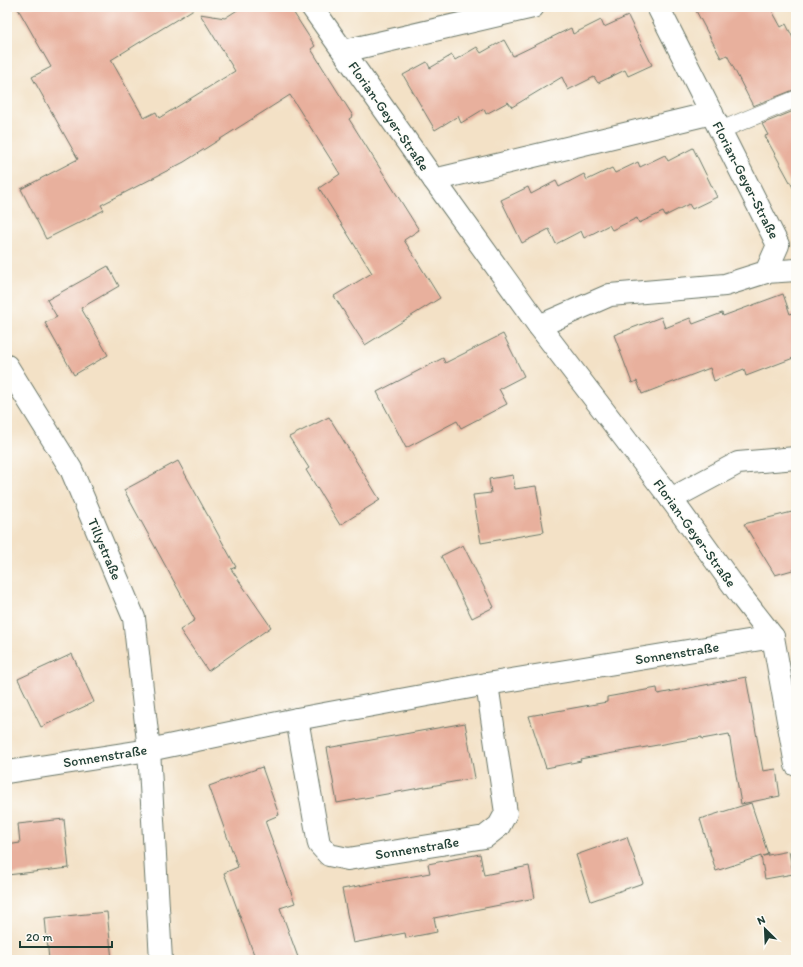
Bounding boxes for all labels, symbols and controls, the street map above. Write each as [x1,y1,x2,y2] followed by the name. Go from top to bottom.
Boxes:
[344,58,433,175] street label: Florian-Geyer-Straße
[709,119,783,242] street label: Florian-Geyer-Straße
[650,476,740,591] street label: Florian-Geyer-Straße
[84,516,125,583] street label: Tillystraße
[634,638,720,669] street label: Sonnenstraße
[62,741,148,772] street label: Sonnenstraße
[374,833,460,864] street label: Sonnenstraße
[745,909,785,949] north arrow
[755,913,767,928] text: N
[20,923,112,949] scale bar
[26,930,53,944] text: 20 m

